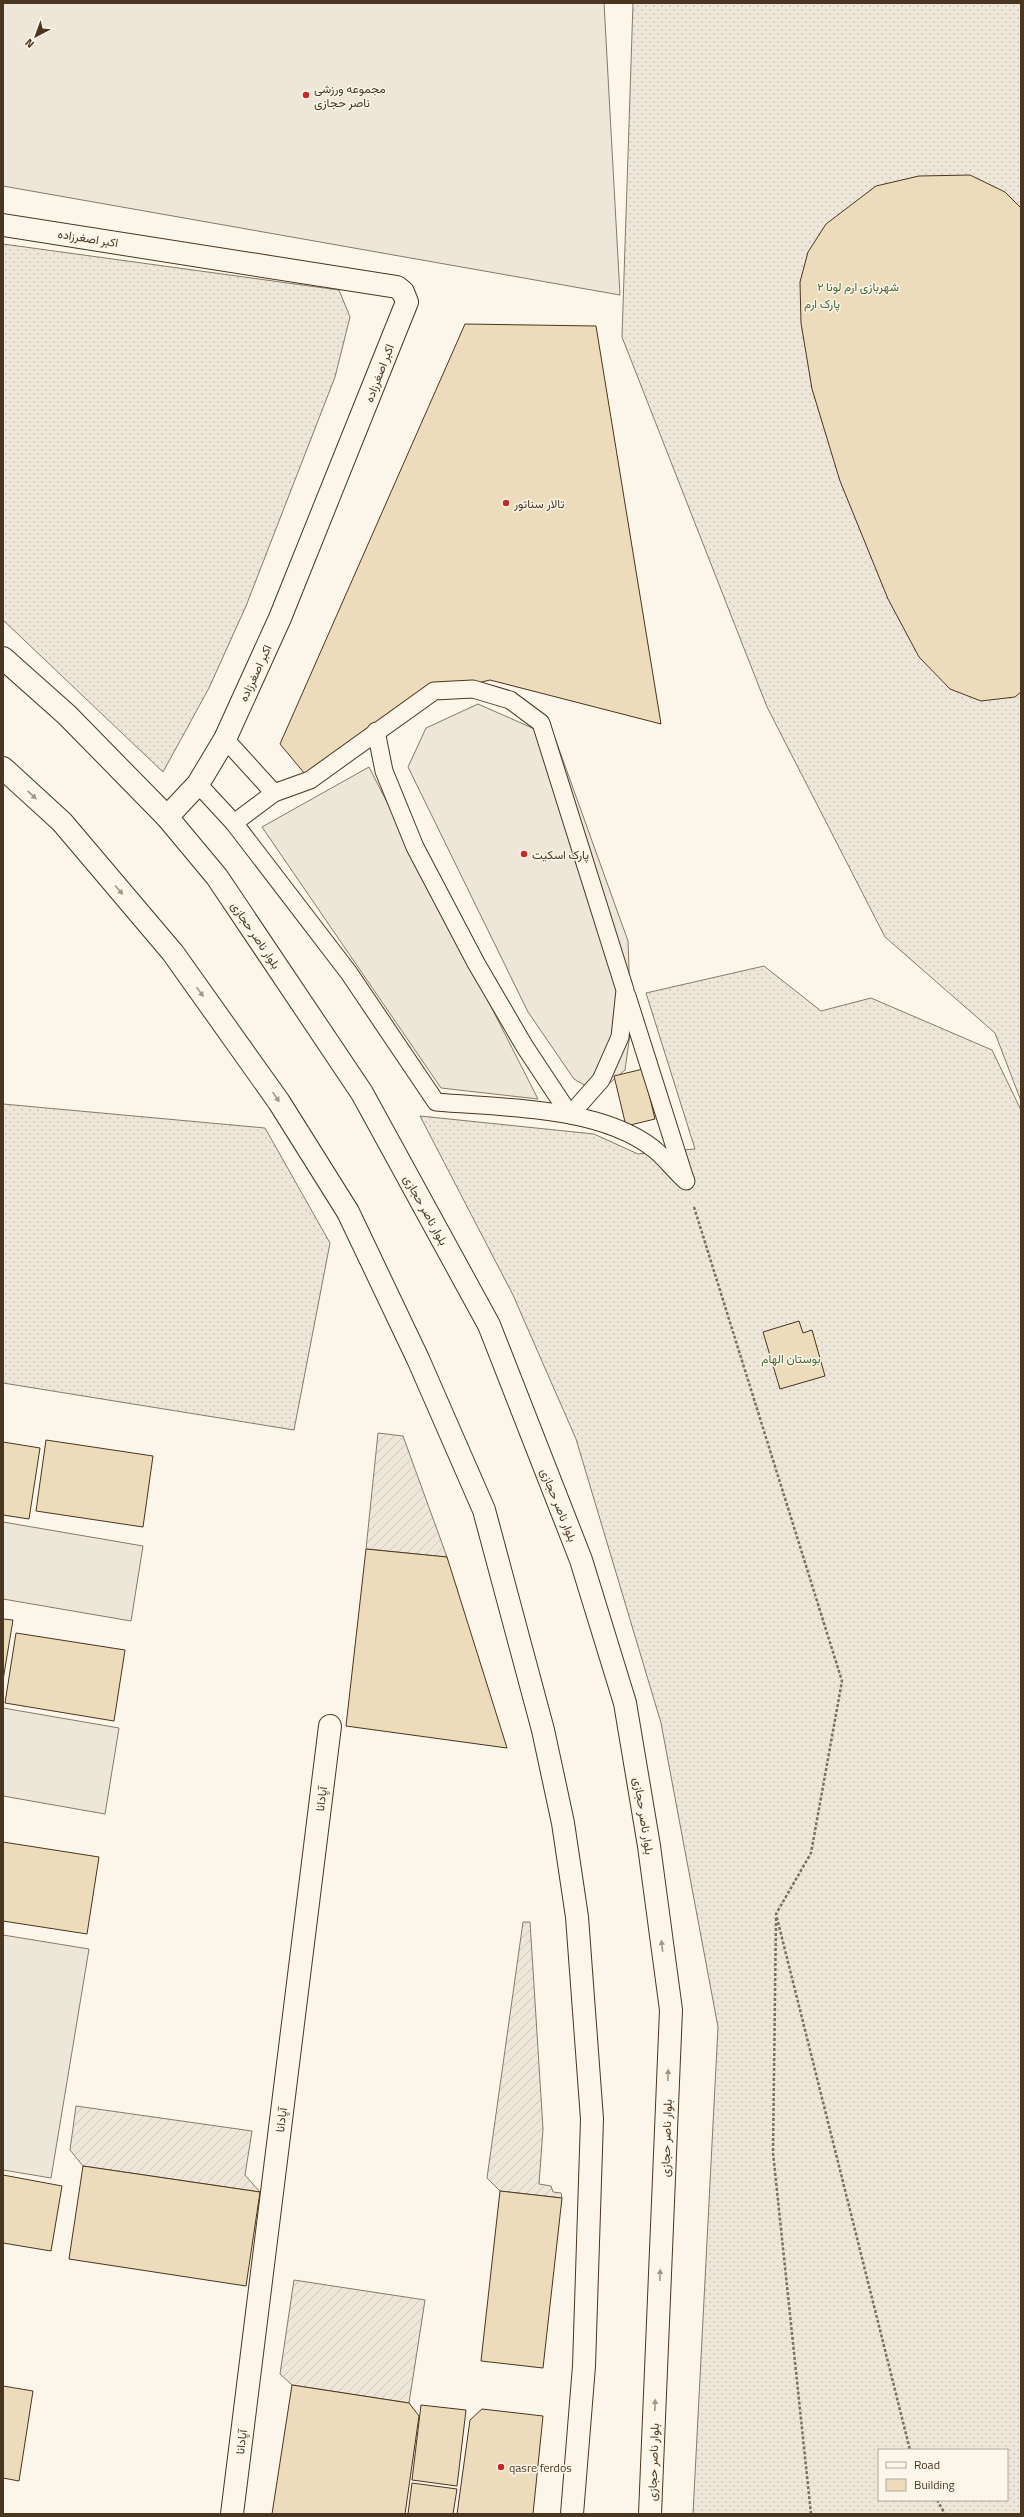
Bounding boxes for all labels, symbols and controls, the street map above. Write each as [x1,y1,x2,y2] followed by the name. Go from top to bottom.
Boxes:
[16,16,56,56] north arrow
[21,35,38,52] text: N
[314,79,386,112] place label: مجموعه ورزشی ناصر حجازی
[301,90,311,100] marker: مجموعه ورزشی ناصر حجازی
[56,224,120,252] street label: اکبر اصغرزاده
[817,277,899,296] park label: شهربازی ارم لونا ۲
[804,294,840,313] park label: پارک ارم
[359,341,399,405] street label: اکبر اصغرزاده
[513,494,564,513] place label: تالار سناتور
[501,498,511,508] marker: تالار سناتور
[233,641,277,705] street label: اکبر اصغرزاده
[26,790,37,799] one-way arrow
[532,845,589,864] place label: پارک اسکیت
[519,849,529,859] marker: پارک اسکیت
[115,885,124,896] one-way arrow
[226,897,286,973] street label: بلوار ناصر حجازی
[196,986,204,997] one-way arrow
[272,1092,280,1103] one-way arrow
[399,1171,453,1249] street label: بلوار ناصر حجازی
[761,1349,821,1368] park label: بوستان الهام
[536,1465,582,1545] street label: بلوار ناصر حجازی
[629,1776,659,1856] street label: بلوار ناصر حجازی
[310,1784,332,1812] street label: آپادانا
[659,1940,666,1952] one-way arrow
[665,2068,671,2081] one-way arrow
[655,2099,677,2177] street label: بلوار ناصر حجازی
[270,2105,292,2133] street label: آپادانا
[657,2268,663,2281] one-way arrow
[652,2398,658,2411] one-way arrow
[642,2423,664,2501] street label: بلوار ناصر حجازی
[230,2427,252,2455] street label: آپادانا
[878,2449,1008,2501] legend
[914,2455,940,2474] text: Road
[509,2458,572,2477] place label: qasre ferdos
[496,2462,506,2472] marker: qasre ferdos
[914,2475,955,2494] text: Building

